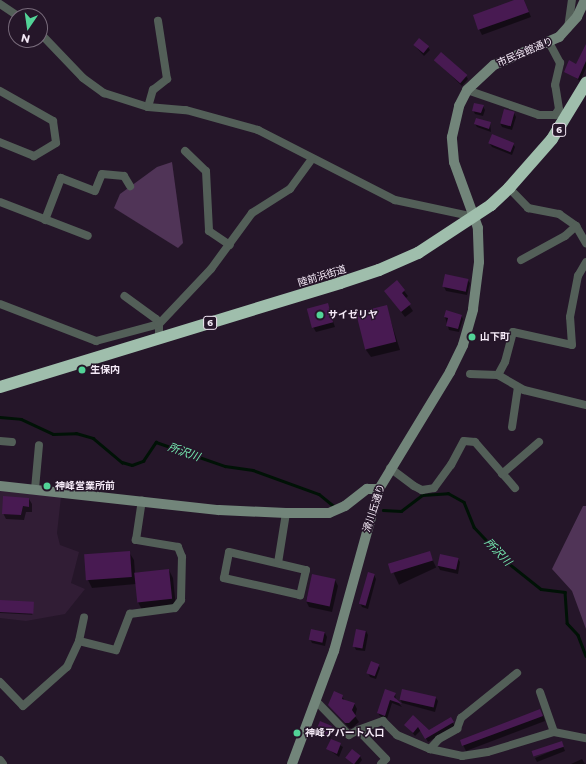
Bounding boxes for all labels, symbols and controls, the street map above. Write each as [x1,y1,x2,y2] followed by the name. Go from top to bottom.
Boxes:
[8,8,48,48] north arrow
[20,31,31,47] text: N
[495,35,555,69] street label: 市民会館通り
[552,123,566,137] road number: 6
[296,263,348,289] street label: 陸前浜街道
[328,309,378,321] place label: サイゼリヤ
[315,310,325,320] marker: サイゼリヤ
[203,316,217,330] road number: 6
[480,331,510,343] place label: 山下町
[467,332,477,342] marker: 山下町
[90,364,120,376] place label: 生保内
[77,365,87,375] marker: 生保内
[166,440,202,464] water label: 所沢川
[55,480,115,492] place label: 神峰営業所前
[42,481,52,491] marker: 神峰営業所前
[361,482,387,534] street label: 滑川丘通り
[482,536,514,568] water label: 所沢川
[305,727,385,739] place label: 神峰アパート入口
[292,728,302,738] marker: 神峰アパート入口

